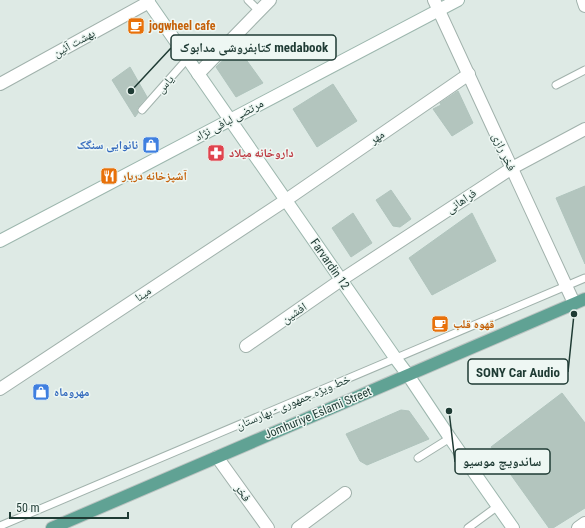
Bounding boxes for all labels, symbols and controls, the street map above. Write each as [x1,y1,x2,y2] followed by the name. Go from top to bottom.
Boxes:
[126,16,146,36] cafe icon: jogwheel cafe
[148,19,216,33] place label: jogwheel cafe
[51,26,98,61] street label: بهشت آئین
[171,35,336,60] callout: کتابفروشی مدابوک medabook
[180,40,329,56] text: کتابفروشی مدابوک medabook
[153,72,177,96] street label: یاس
[192,96,266,144] street label: مرتضی لبافی نژاد
[366,127,387,148] street label: مهر
[489,131,519,173] street label: فخر رازی
[141,135,161,155] shop icon: نانوایی سنگک
[77,138,138,153] place label: نانوایی سنگک
[206,143,226,163] pharmacy icon: داروخانه میلاد
[229,146,294,160] place label: داروخانه میلاد
[99,166,119,186] restaurant icon: آشپزخانه دربار
[121,169,187,183] place label: آشپزخانه دربار
[443,186,479,216] street label: فراهانی
[307,236,353,292] street label: Farvardin 12
[132,284,154,305] street label: مینا
[279,300,309,327] street label: افشین
[430,314,450,334] cafe icon: قهوه قلب
[453,317,494,331] place label: قهوه قلب
[468,359,568,384] callout: SONY Car Audio
[476,365,560,380] text: SONY Car Audio
[234,371,353,433] street label: خط ویژه جمهوری - بهارستان
[31,382,51,402] shop icon: مهروماه
[262,384,374,442] street label: Jomhuriye Eslami Street
[54,385,90,399] place label: مهروماه
[455,449,550,474] callout: ساندویچ موسیو
[463,454,541,470] text: ساندویچ موسیو
[231,481,254,504] street label: فخر
[10,494,128,520] scale bar
[16,501,40,515] text: 50 m

